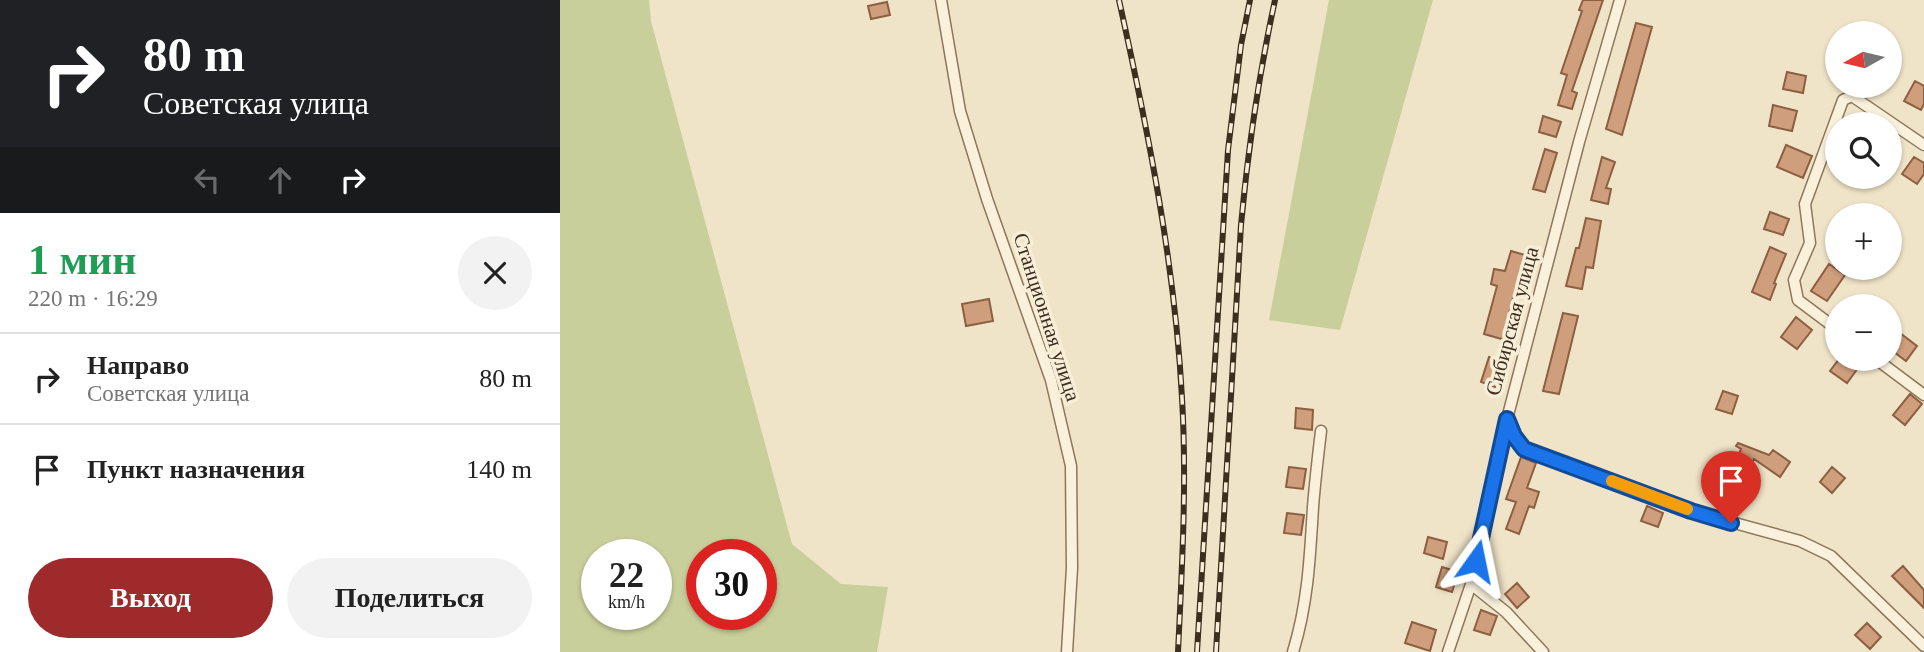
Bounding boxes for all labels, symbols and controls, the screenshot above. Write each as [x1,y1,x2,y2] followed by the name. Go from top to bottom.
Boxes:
[1825,21,1902,98] north arrow
[1825,21,1902,371] map controls
[143,27,245,82] text: 80 m
[28,28,119,119] icon: right
[143,85,369,121] text: Советская улица
[1825,112,1902,189] button: search
[188,161,226,199] icon: left
[261,161,299,199] icon: ahead
[334,161,372,199] icon: right
[1825,203,1902,280] button: +
[1009,230,1086,405] street label: Станционная улица
[458,236,532,310] button: close
[28,237,137,283] text: 1 мин
[1481,243,1544,398] street label: Сибирская улица
[28,286,158,311] text: 220 m · 16:29
[1825,294,1902,371] button: −
[87,351,189,380] text: Направо
[28,360,66,398] icon: right
[479,364,532,393] text: 80 m
[87,381,249,406] text: Советская улица
[28,451,66,489] icon: arrive
[1701,451,1761,523] pin
[87,455,305,484] text: Пункт назначения
[466,455,532,484] text: 140 m
[1712,462,1750,500] icon: arrive
[1439,524,1513,598] position arrow
[686,539,777,630] speed limit sign: 30
[609,556,644,595] text: 22
[28,558,273,638] button: Выход
[287,558,532,638] button: Поделиться
[608,592,645,612] text: km/h

